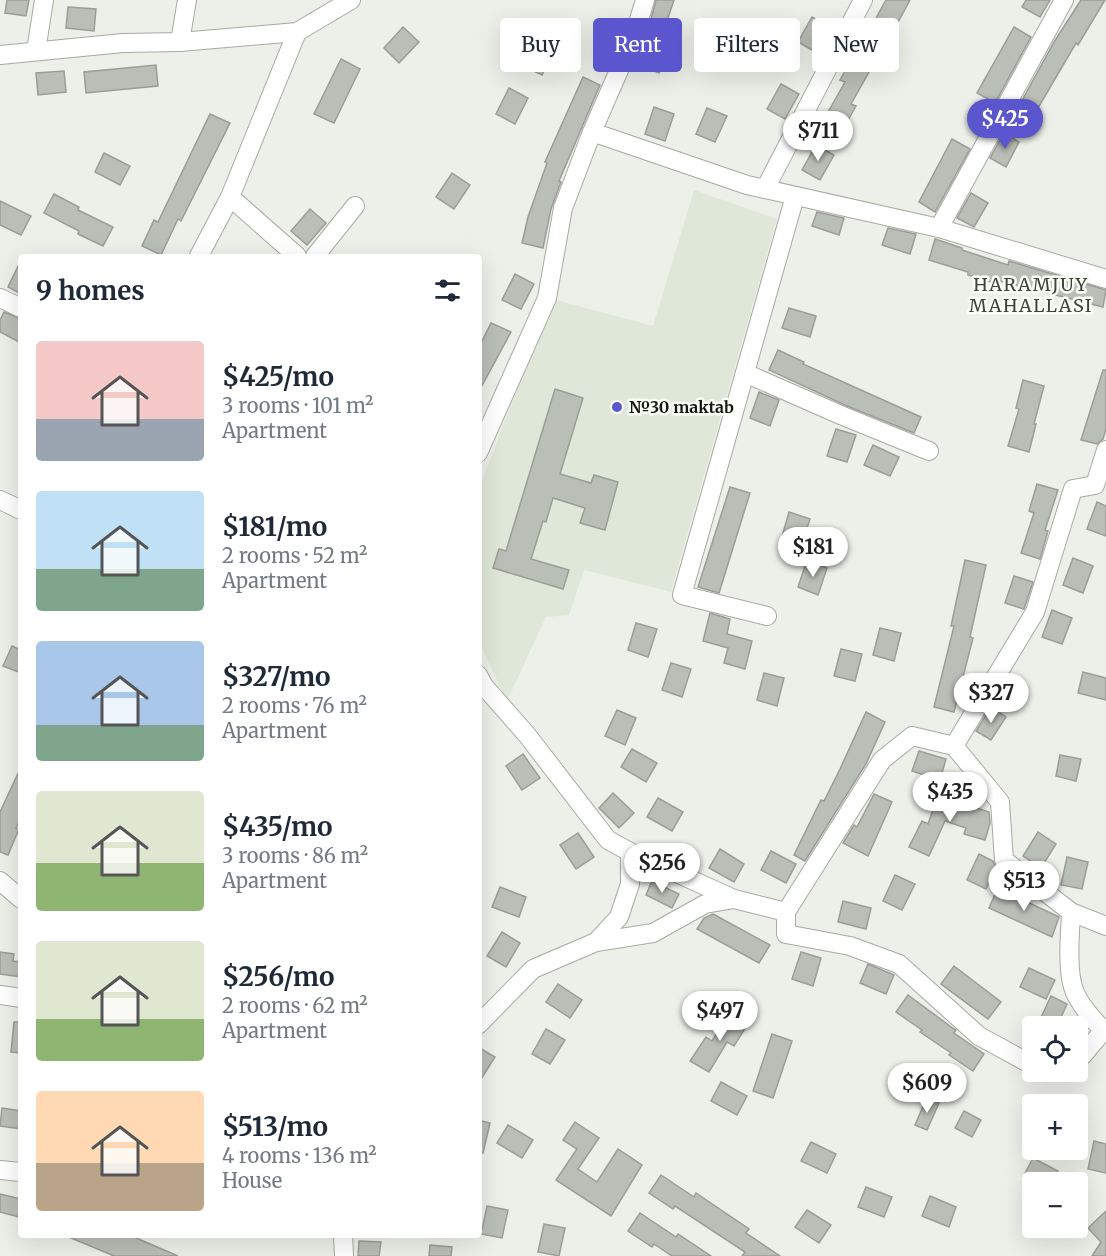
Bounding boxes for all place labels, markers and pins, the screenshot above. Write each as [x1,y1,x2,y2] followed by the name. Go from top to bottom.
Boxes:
[969,99,1041,150] pin: $425
[782,111,854,162] pin: $711
[629,397,734,417] place label: №30 maktab
[610,400,624,414] marker: №30 maktab
[777,527,849,578] pin: $181
[955,673,1027,724] pin: $327
[914,772,986,823] pin: $435
[626,843,698,894] pin: $256
[988,861,1060,912] pin: $513
[684,991,756,1042] pin: $497
[891,1063,963,1114] pin: $609

